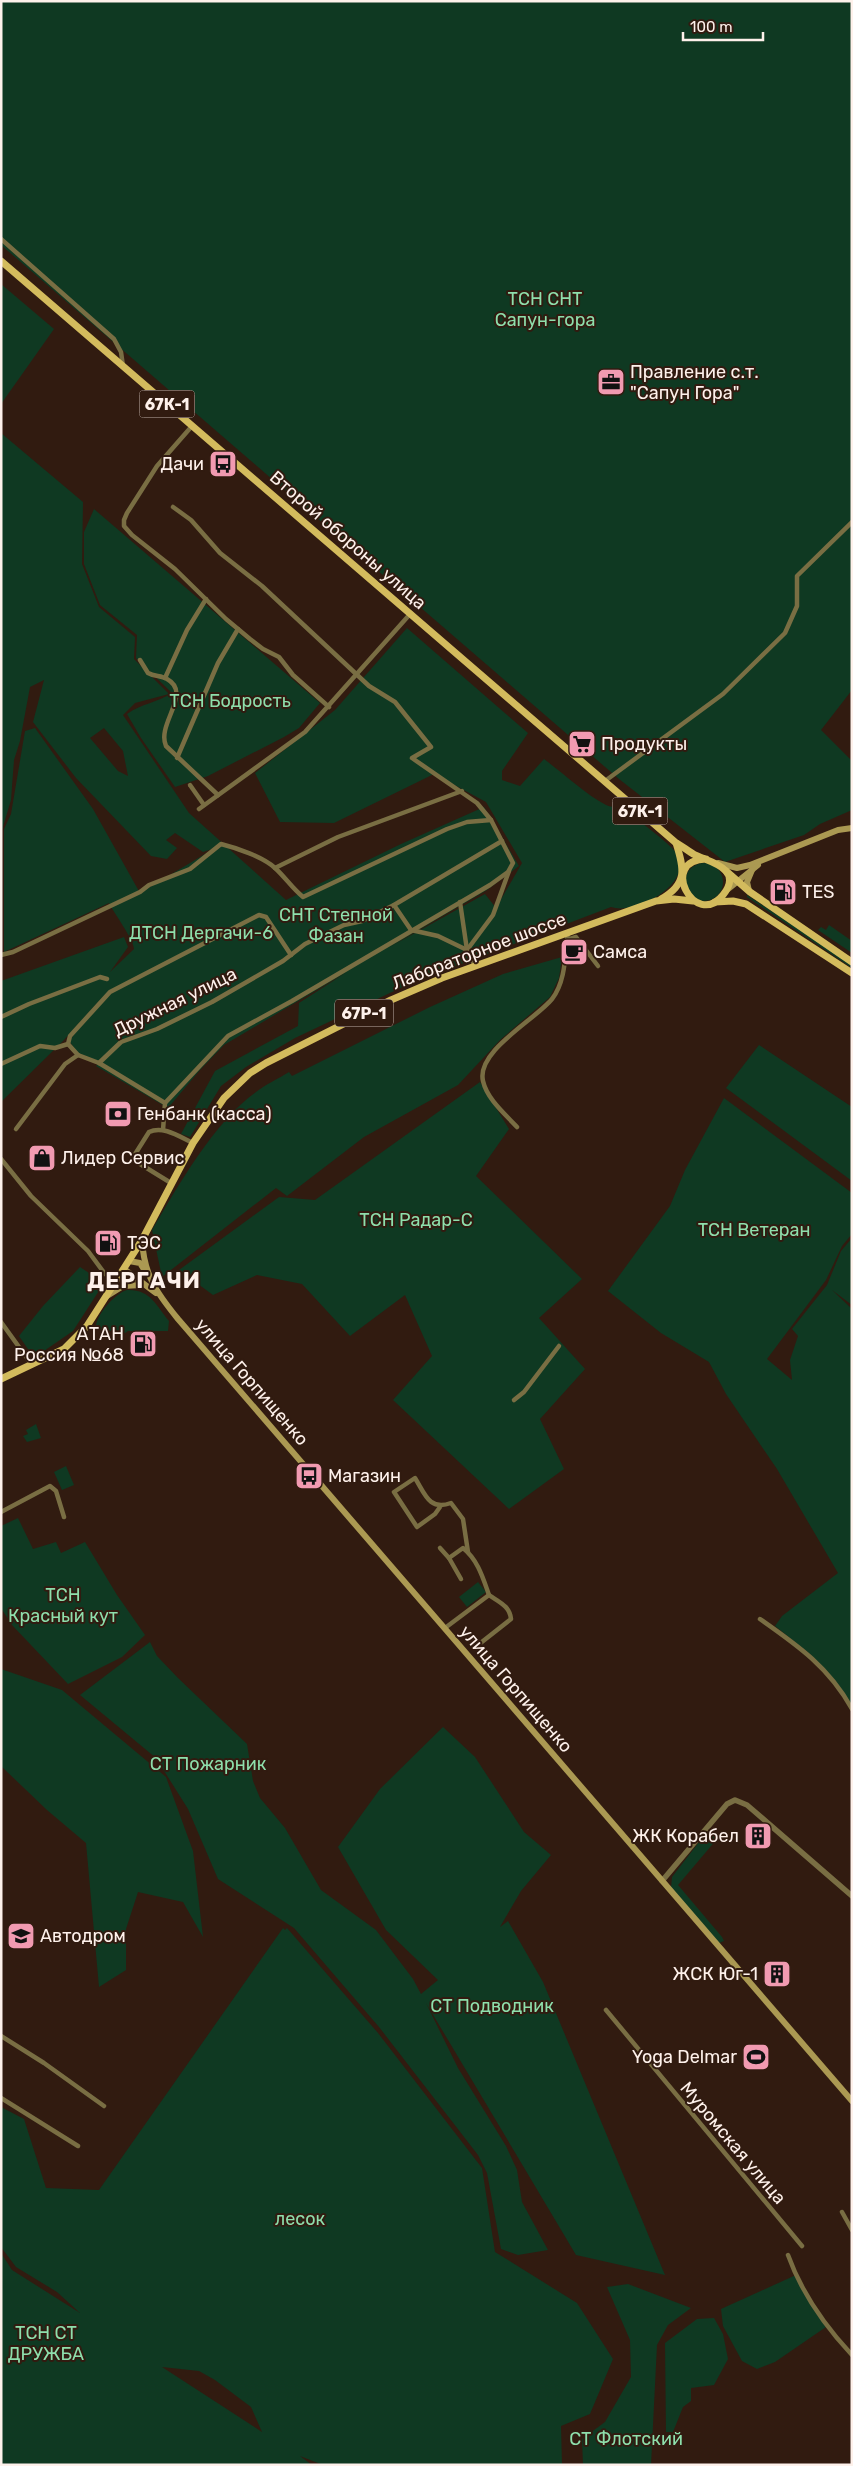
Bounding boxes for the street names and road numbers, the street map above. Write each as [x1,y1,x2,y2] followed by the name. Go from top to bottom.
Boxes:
[140,390,194,418] road number: 67К-1
[265,466,431,614] street label: Второй обороны улица
[612,798,668,824] road number: 67К-1
[389,908,569,994] street label: Лабораторное шоссе
[110,963,240,1041] street label: Дружная улица
[335,1000,393,1026] road number: 67Р-1
[191,1314,313,1450] street label: улица Горпищенко
[455,1621,577,1757] street label: улица Горпищенко
[675,2077,791,2209] street label: Муромская улица

